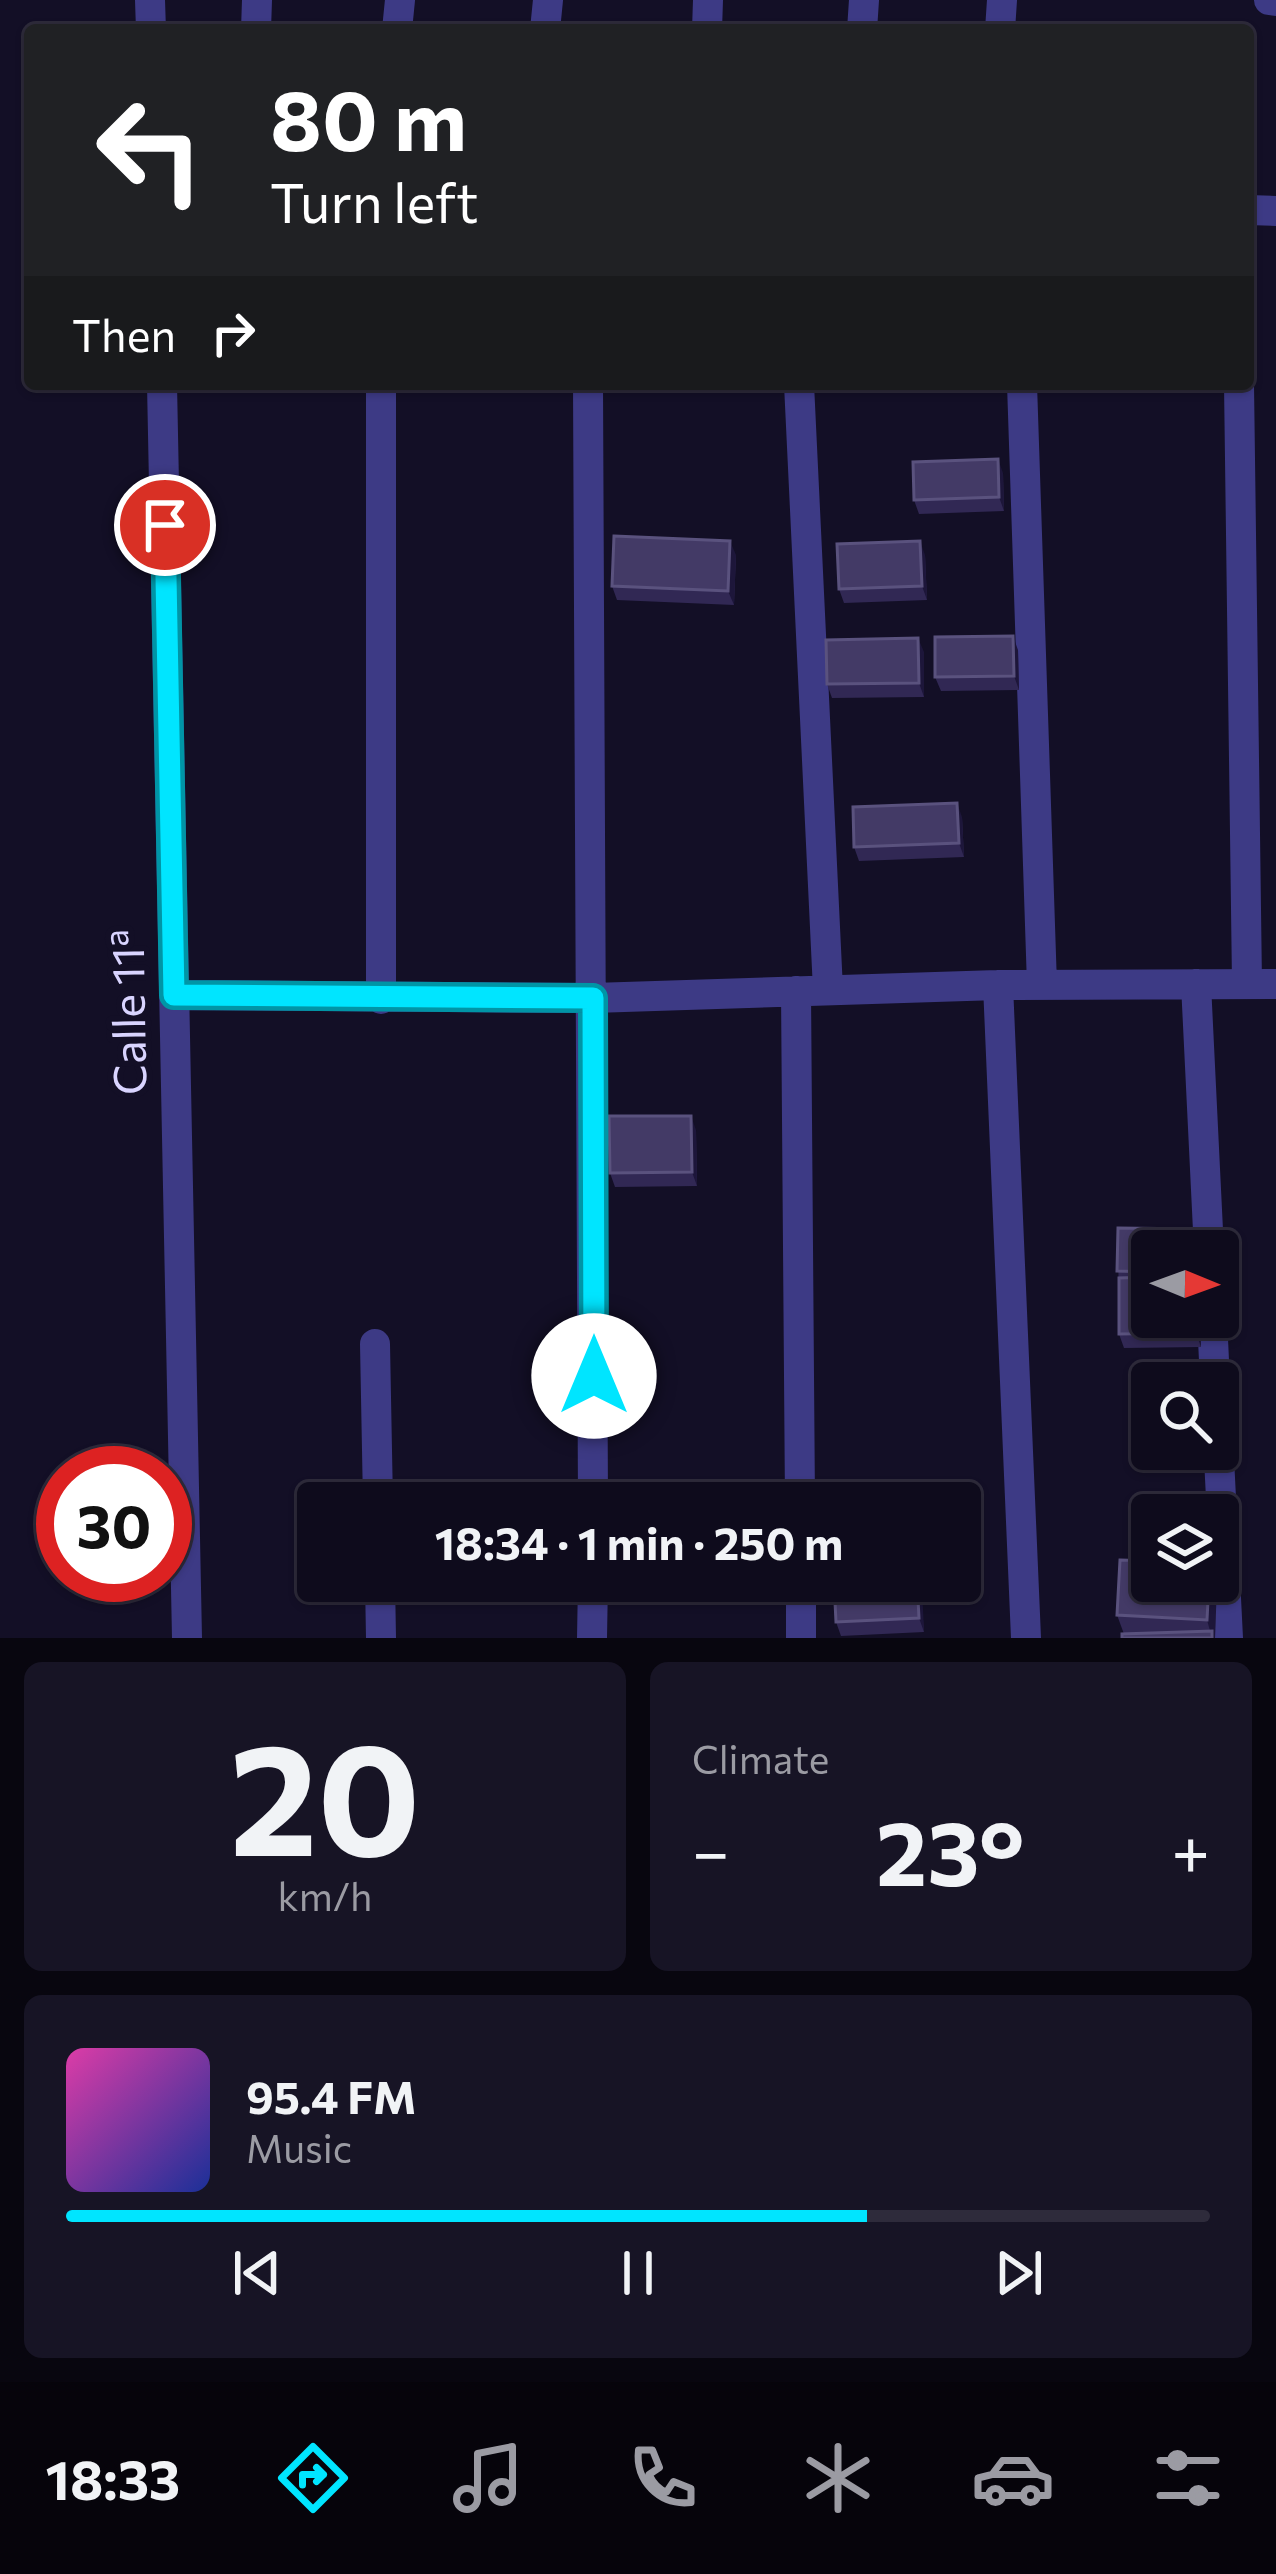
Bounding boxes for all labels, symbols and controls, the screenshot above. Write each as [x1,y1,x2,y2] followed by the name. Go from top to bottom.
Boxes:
[270,66,467,168] text: 80 m
[72,72,228,228] icon: left
[270,168,478,234] text: Turn left
[200,300,266,366] icon: right
[72,306,176,361] text: Then
[114,474,216,576] pin
[132,492,198,558] icon: arrive
[98,929,155,1095] street label: Calle 11ª
[1131,1230,1239,1338] north arrow
[1131,1230,1239,1602] map controls
[531,1313,657,1439] position arrow
[1131,1362,1239,1470] button: search
[36,1446,192,1602] speed limit sign: 30
[1131,1494,1239,1602] button: layers
[435,1514,843,1569] text: 18:34 · 1 min · 250 m
[229,1697,421,1888] text: 20
[692,1734,829,1782] text: Climate
[876,1794,1025,1905] text: 23°
[692,1809,730,1890] text: −
[1171,1809,1210,1890] text: +
[278,1871,372,1919] text: km/h
[246,2068,416,2123] text: 95.4 FM
[246,2123,352,2171] text: Music
[224,2240,290,2306] icon: previous
[605,2240,671,2306] icon: pause
[986,2240,1052,2306] icon: next
[271,2436,355,2520] icon: directions
[446,2436,530,2520] icon: music
[621,2436,705,2520] icon: phone
[796,2436,880,2520] icon: climate
[971,2436,1055,2520] icon: car
[1146,2436,1230,2520] icon: filters
[46,2445,180,2511] text: 18:33

